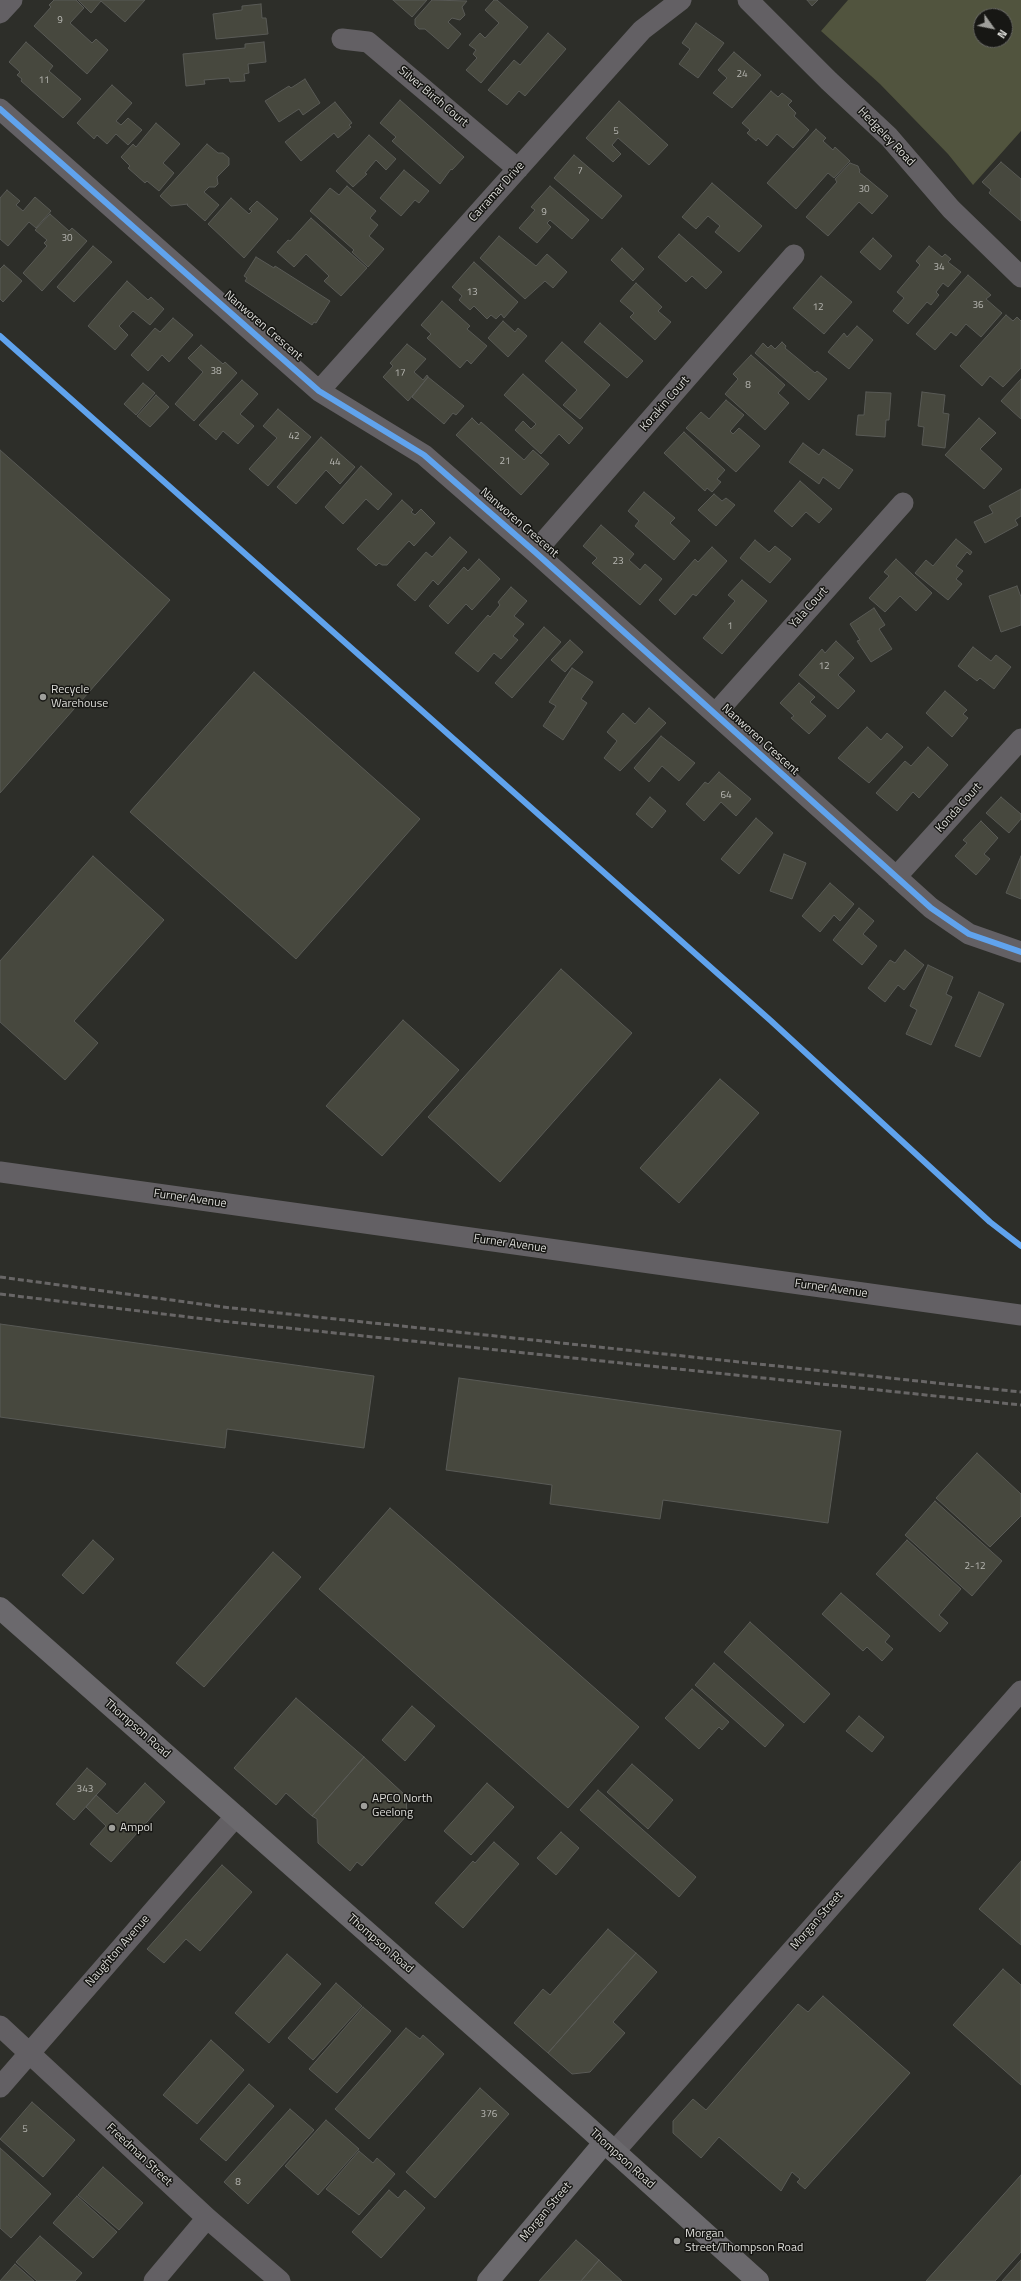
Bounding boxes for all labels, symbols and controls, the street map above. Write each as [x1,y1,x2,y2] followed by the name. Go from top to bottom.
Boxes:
[973,8,1013,48] north arrow
[57,15,63,27] house number: 9
[993,26,1011,42] text: N
[395,64,471,130] street label: Silver Birch Court
[736,69,748,81] house number: 24
[38,75,50,87] house number: 11
[854,105,918,169] street label: Hedgeley Road
[613,126,619,138] house number: 5
[466,159,528,225] street label: Carramar Drive
[577,166,583,178] house number: 7
[858,184,870,196] house number: 30
[541,207,547,219] house number: 9
[61,233,73,245] house number: 30
[933,262,945,274] house number: 34
[466,287,478,299] house number: 13
[221,288,305,364] street label: Nanworen Crescent
[972,300,984,312] house number: 36
[812,302,824,314] house number: 12
[210,366,222,378] house number: 38
[394,368,406,380] house number: 17
[637,374,693,434] street label: Korakin Court
[745,380,751,392] house number: 8
[288,431,300,443] house number: 42
[499,456,511,468] house number: 21
[329,457,341,469] house number: 44
[477,485,561,561] street label: Nanworen Crescent
[612,556,624,568] house number: 23
[787,584,831,632] street label: Yala Court
[727,621,733,633] house number: 1
[818,661,830,673] house number: 12
[51,683,108,711] place label: Recycle Warehouse
[38,692,48,702] marker: Recycle Warehouse
[718,701,802,779] street label: Nanworen Crescent
[933,780,985,836] street label: Konda Court
[720,790,732,802] house number: 64
[153,1187,227,1211] street label: Furner Avenue
[473,1232,547,1256] street label: Furner Avenue
[794,1277,868,1301] street label: Furner Avenue
[964,1561,986,1573] house number: 2-12
[101,1697,173,1761] street label: Thompson Road
[77,1784,93,1796] house number: 343
[372,1792,432,1820] place label: APCO North Geelong
[359,1801,369,1811] marker: APCO North Geelong
[120,1821,153,1835] place label: Ampol
[107,1823,117,1833] marker: Ampol
[788,1889,846,1953] street label: Morgan Street
[83,1912,153,1990] street label: Naughton Avenue
[344,1912,416,1976] street label: Thompson Road
[481,2109,497,2121] house number: 376
[103,2121,175,2189] street label: Freedman Street
[22,2124,28,2136] house number: 5
[587,2126,657,2192] street label: Thompson Road
[235,2177,241,2189] house number: 8
[517,2180,575,2244] street label: Morgan Street
[685,2227,803,2255] place label: Morgan Street/Thompson Road
[672,2236,682,2246] marker: Morgan Street/Thompson Road

